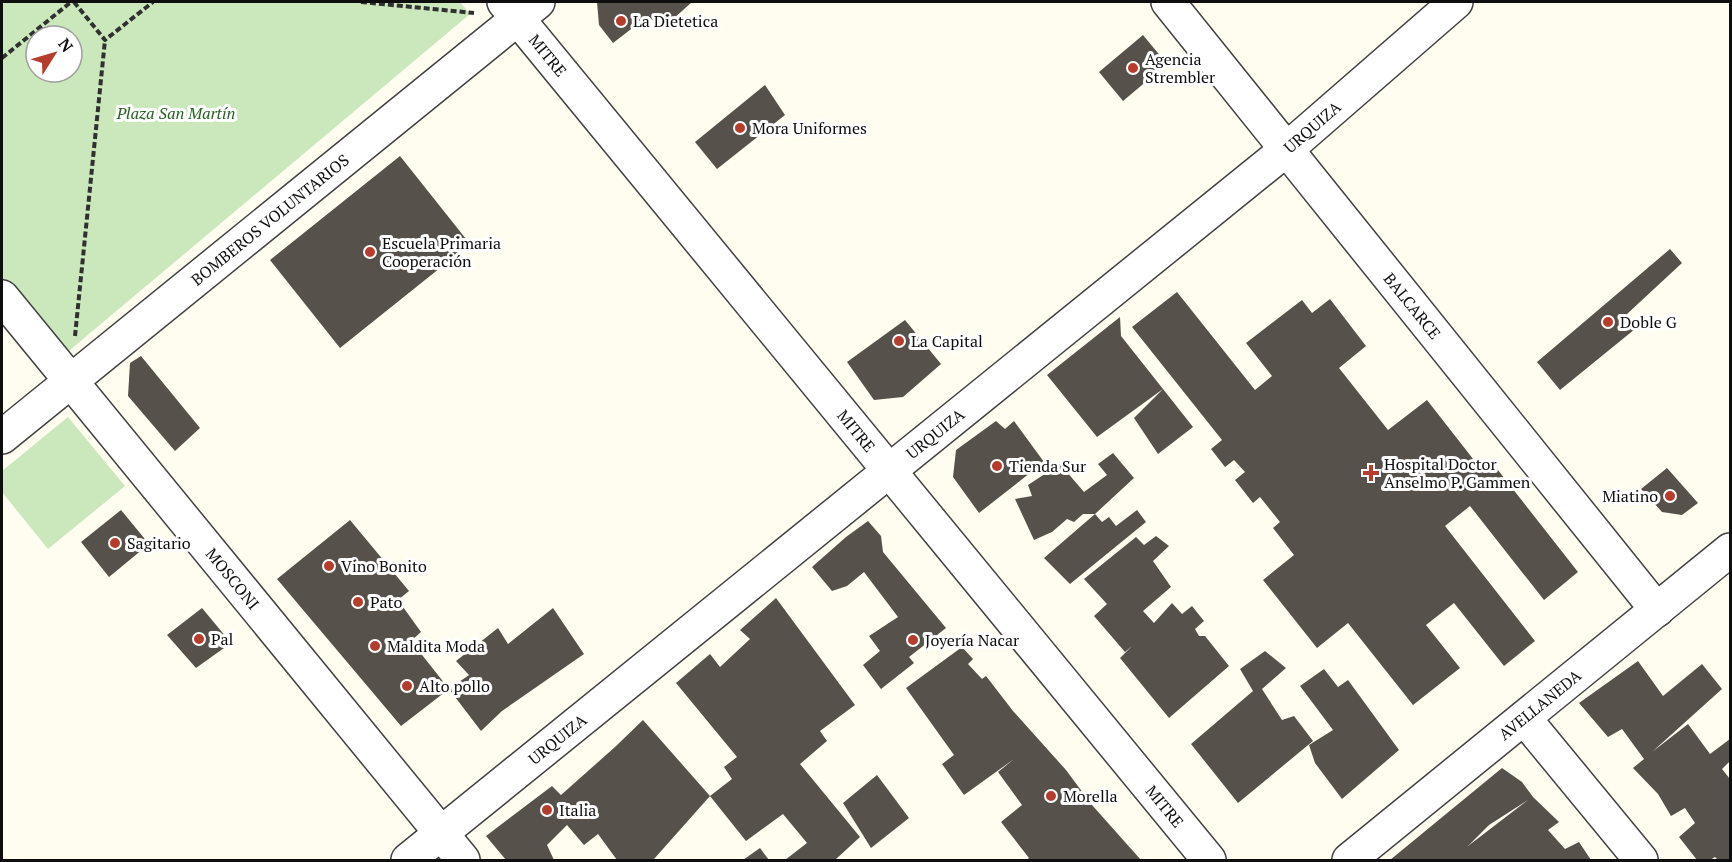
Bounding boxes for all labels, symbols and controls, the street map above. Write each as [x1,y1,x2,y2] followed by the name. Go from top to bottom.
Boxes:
[633,10,718,32] place label: La Dietetica
[614,14,628,28] marker: La Dietetica
[24,24,84,84] north arrow
[524,29,572,81] street label: MITRE
[54,34,78,56] text: N
[1145,48,1216,88] place label: Agencia Strembler
[1126,61,1140,75] marker: Agencia Strembler
[1279,96,1346,158] street label: URQUIZA
[116,102,235,124] park label: Plaza San Martín
[752,117,867,139] place label: Mora Uniformes
[733,121,747,135] marker: Mora Uniformes
[186,149,354,290] street label: BOMBEROS VOLUNTARIOS
[382,232,501,272] place label: Escuela Primaria Cooperación
[363,245,377,259] marker: Escuela Primaria Cooperación
[1379,268,1446,344] street label: BALCARCE
[1620,311,1677,333] place label: Doble G
[1601,315,1615,329] marker: Doble G
[911,330,983,352] place label: La Capital
[892,334,906,348] marker: La Capital
[901,403,969,464] street label: URQUIZA
[832,405,880,457] street label: MITRE
[1384,453,1531,493] place label: Hospital Doctor Anselmo P. Gammen
[1009,455,1087,477] place label: Tienda Sur
[990,459,1004,473] marker: Tienda Sur
[1362,464,1380,482] marker: Hospital Doctor Anselmo P. Gammen
[1602,485,1658,507] place label: Miatino
[1663,489,1677,503] marker: Miatino
[127,532,191,554] place label: Sagitario
[108,536,122,550] marker: Sagitario
[201,543,264,614] street label: MOSCONI
[341,555,427,577] place label: Vino Bonito
[322,559,336,573] marker: Vino Bonito
[370,591,403,613] place label: Pato
[351,595,365,609] marker: Pato
[211,628,234,650] place label: Pal
[925,629,1020,651] place label: Joyería Nacar
[192,632,206,646] marker: Pal
[906,633,920,647] marker: Joyería Nacar
[387,635,485,657] place label: Maldita Moda
[368,639,382,653] marker: Maldita Moda
[1494,664,1586,745] street label: AVELLANEDA
[419,675,490,697] place label: Alto pollo
[400,679,414,693] marker: Alto pollo
[523,709,591,770] street label: URQUIZA
[1141,780,1189,832] street label: MITRE
[1063,785,1118,807] place label: Morella
[1044,789,1058,803] marker: Morella
[559,799,596,821] place label: Italia
[540,803,554,817] marker: Italia

